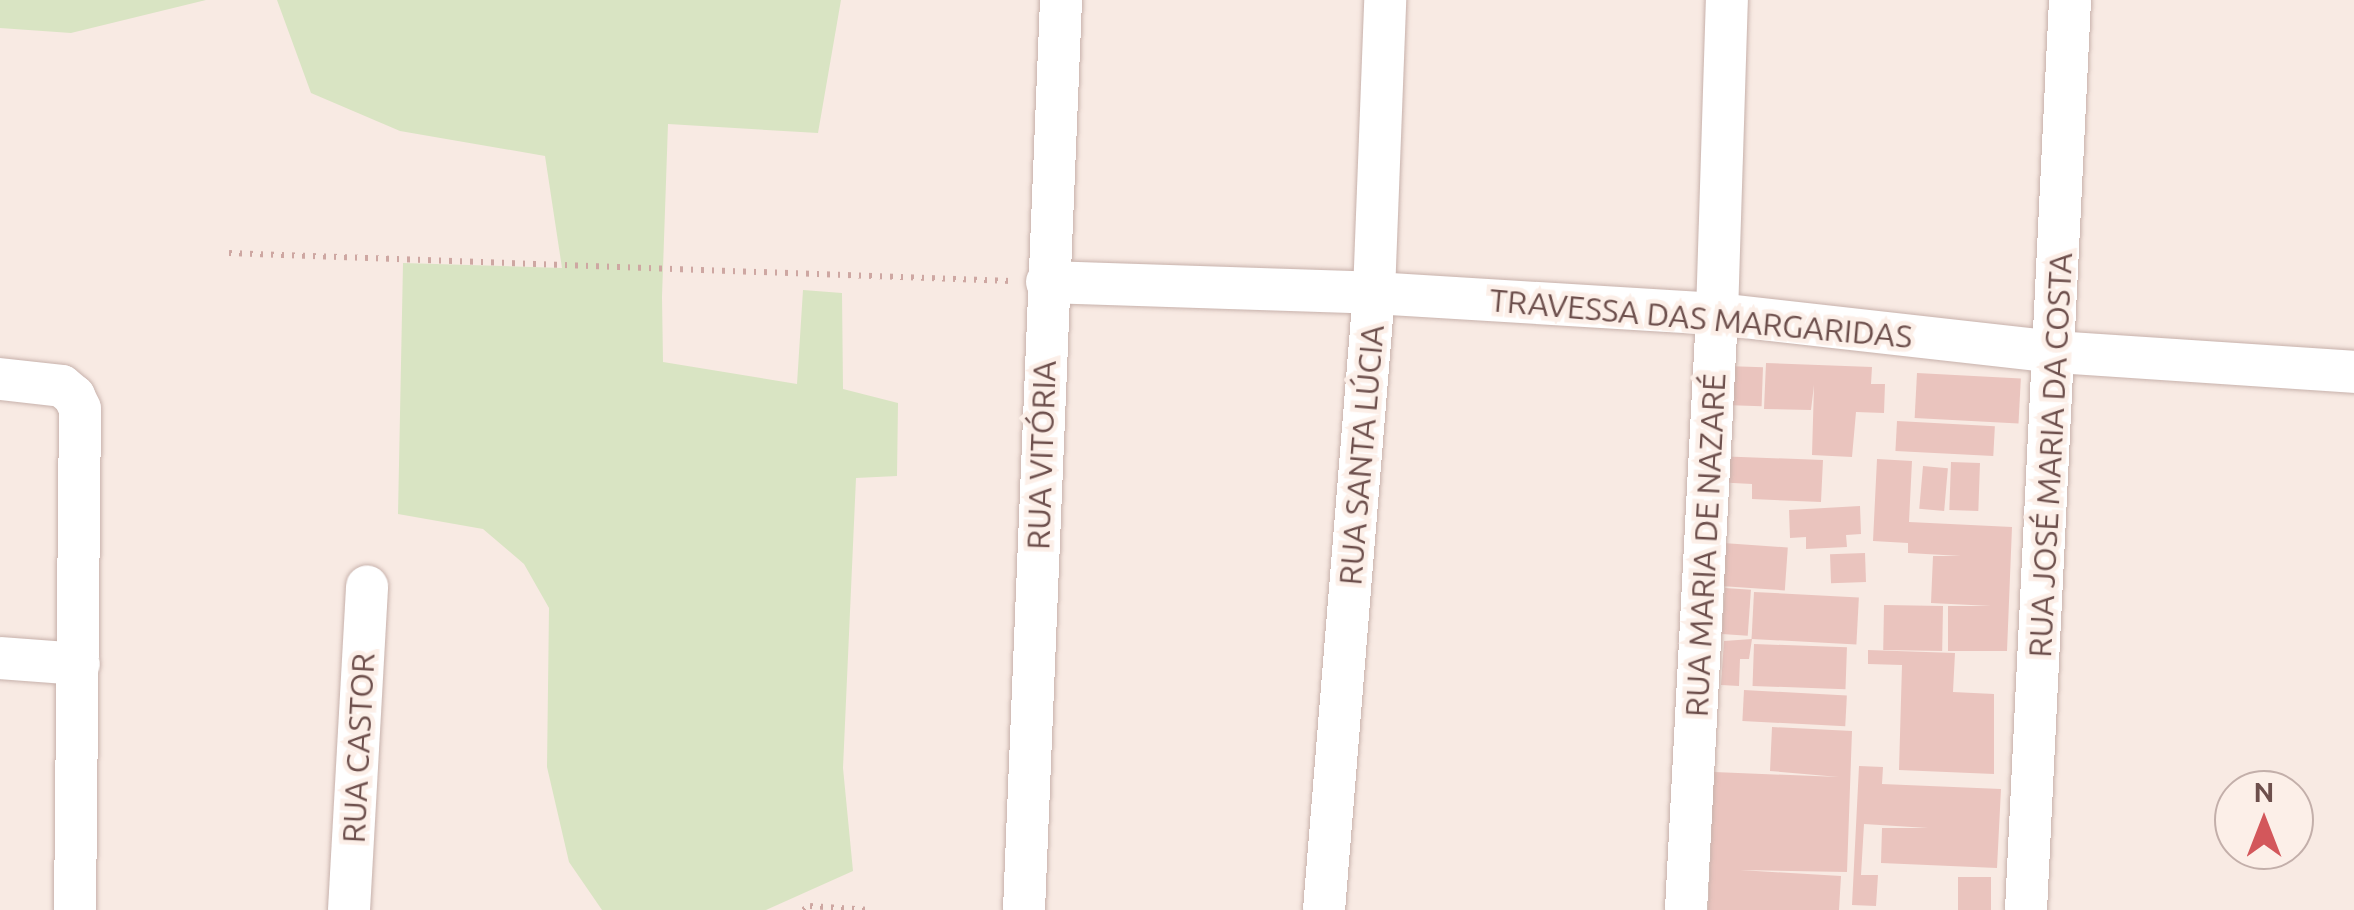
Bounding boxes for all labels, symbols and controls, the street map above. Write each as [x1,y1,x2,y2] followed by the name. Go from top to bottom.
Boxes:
[2020,252,2080,658] street label: RUA JOSÉ MARIA DA COSTA
[1488,280,1914,356] street label: TRAVESSA DAS MARGARIDAS
[1331,323,1391,587] street label: RUA SANTA LÚCIA
[1019,360,1063,550] street label: RUA VITÓRIA
[1677,372,1733,718] street label: RUA MARIA DE NAZARÉ
[334,652,382,844] street label: RUA CASTOR
[2214,770,2314,870] north arrow
[2254,776,2274,807] text: N

